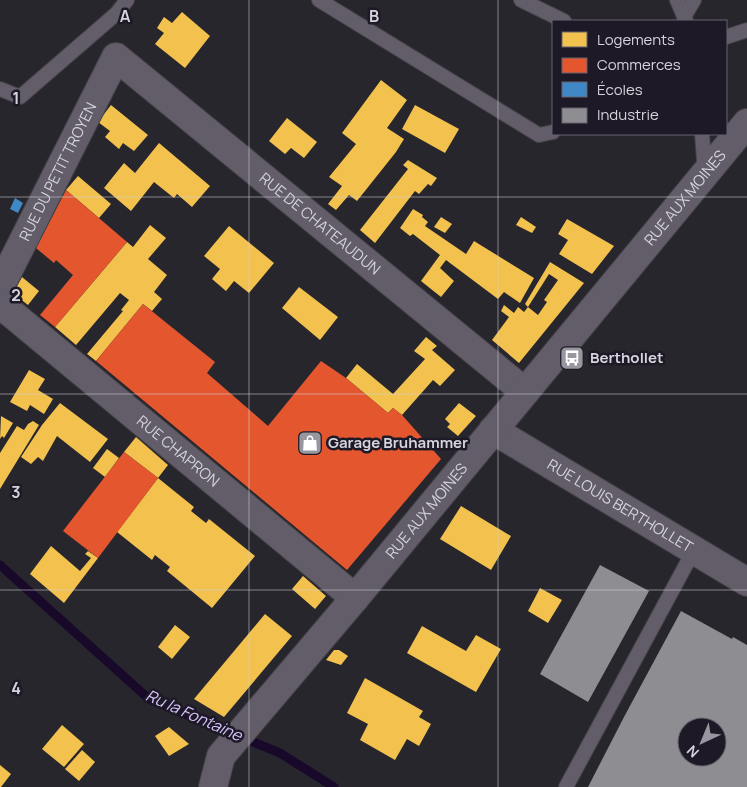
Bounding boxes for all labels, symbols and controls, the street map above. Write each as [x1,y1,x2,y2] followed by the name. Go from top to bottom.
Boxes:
[120,5,131,27] text: A
[369,5,379,27] text: B
[552,20,727,135] legend
[597,29,675,50] text: Logements
[597,54,681,75] text: Commerces
[597,79,643,100] text: Écoles
[12,87,20,109] text: 1
[14,99,101,245] street label: RUE DU PETIT TROYEN
[597,104,659,125] text: Industrie
[639,145,731,250] street label: RUE AUX MOINES
[255,168,385,279] street label: RUE DE CHATEAUDUN
[11,284,21,306] text: 2
[559,345,585,371] bus stop icon: Berthollet
[590,347,664,368] place label: Berthollet
[132,410,224,491] street label: RUE CHAPRON
[297,430,323,456] shop icon: Garage Bruhammer
[328,432,468,453] place label: Garage Bruhammer
[544,454,697,557] street label: RUE LOUIS BERTHOLLET
[381,458,472,563] street label: RUE AUX MOINES
[11,481,21,503] text: 3
[11,677,21,699] text: 4
[142,684,247,747] water label: Ru la Fontaine
[677,717,727,767] north arrow
[682,741,703,762] text: N

